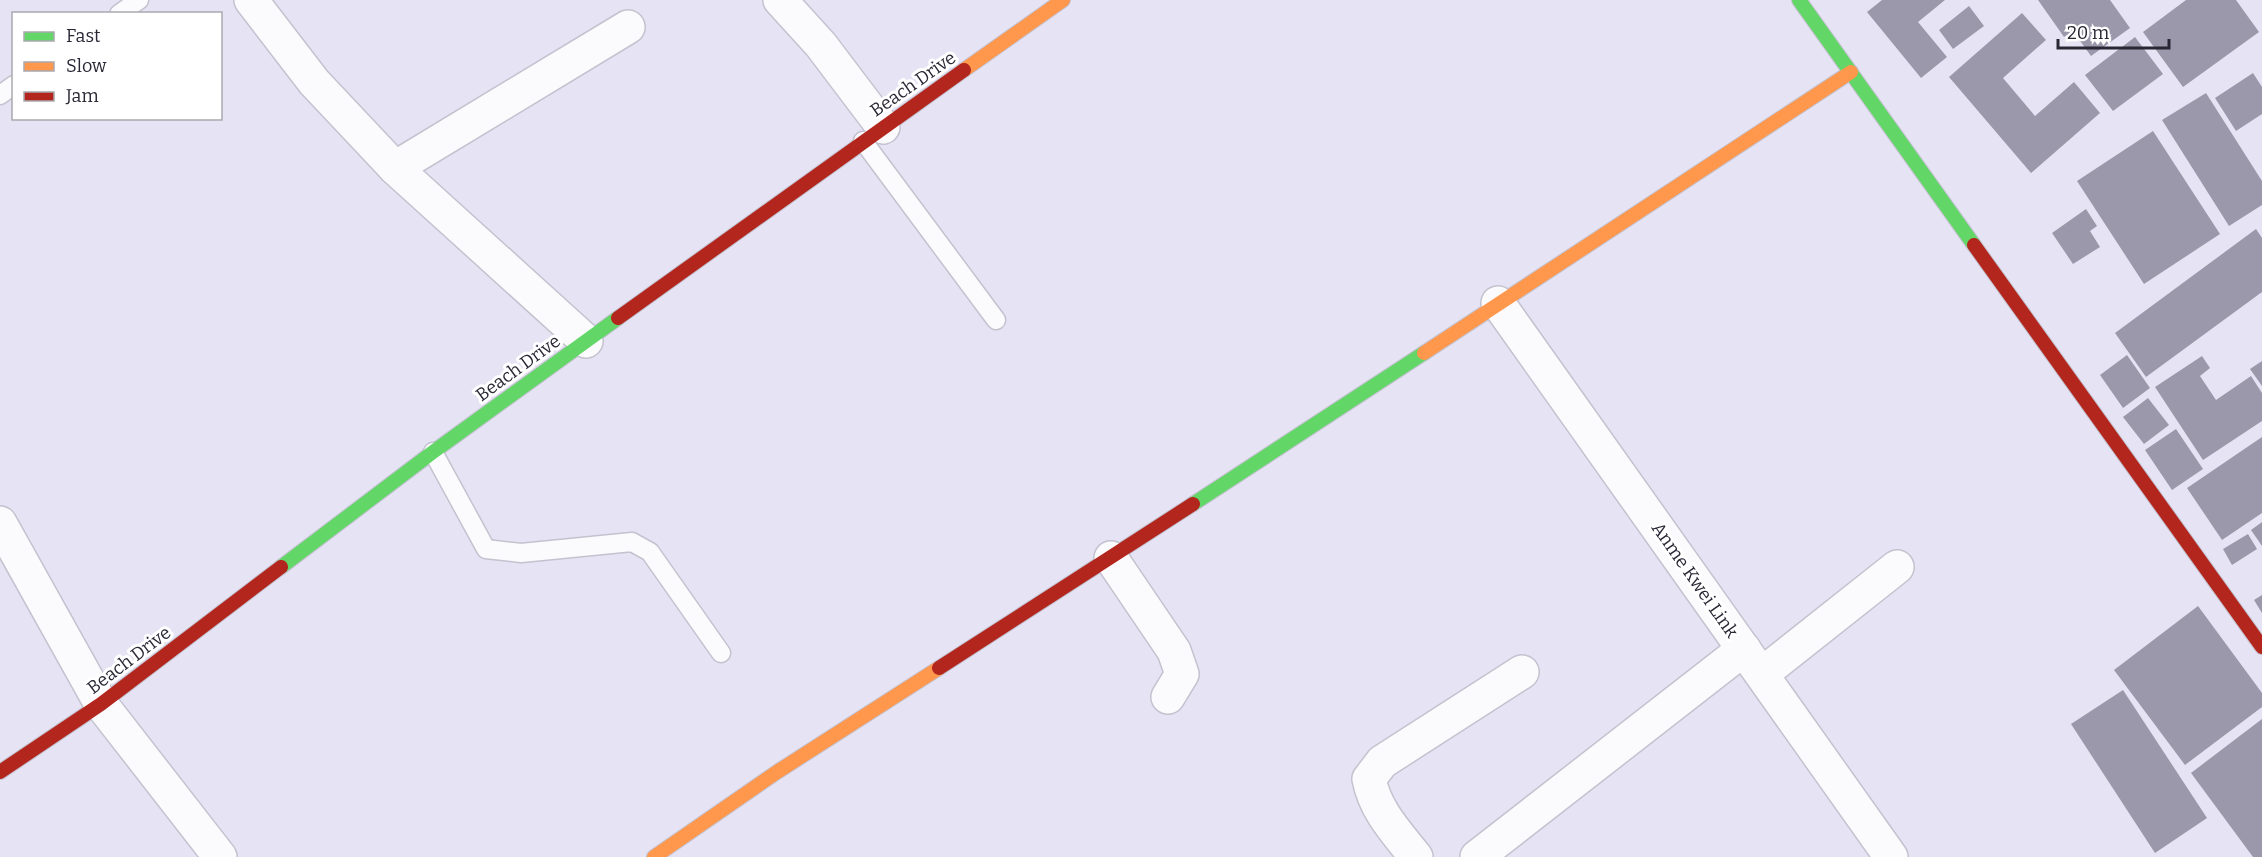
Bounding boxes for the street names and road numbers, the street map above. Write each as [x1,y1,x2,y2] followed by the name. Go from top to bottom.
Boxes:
[866,47,960,121] street label: Beach Drive
[471,330,565,406] street label: Beach Drive
[1647,518,1743,643] street label: Anme Kwei Link
[83,621,175,699] street label: Beach Drive

